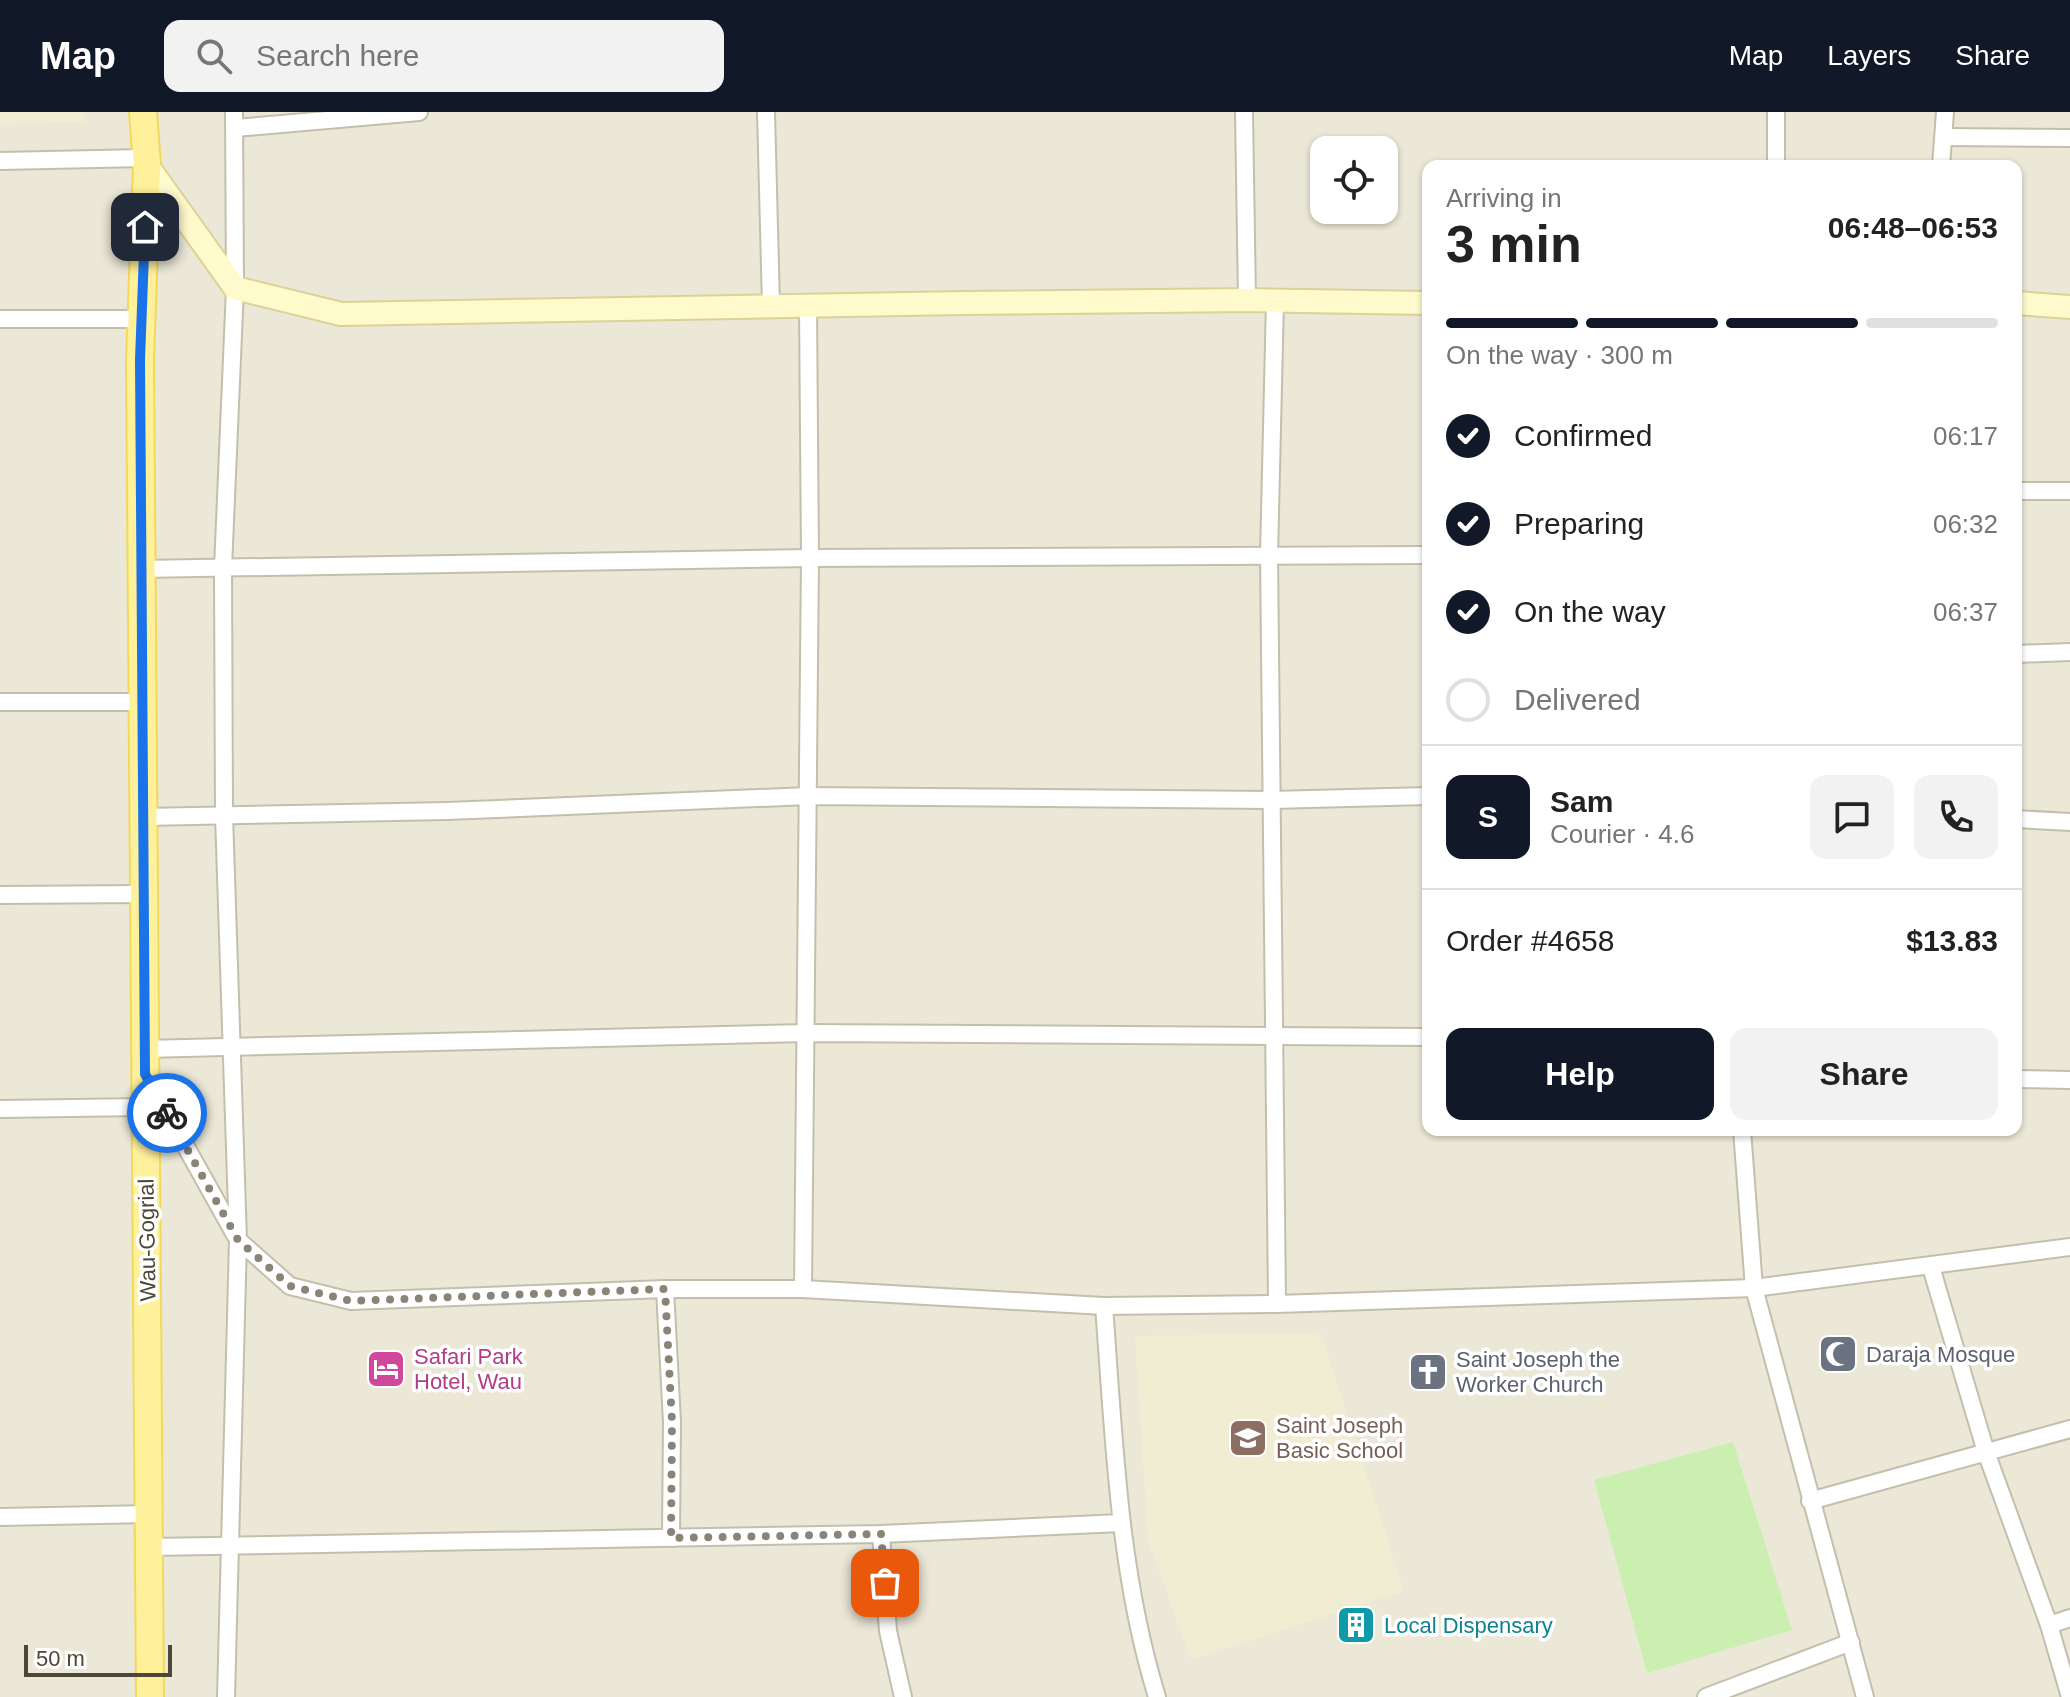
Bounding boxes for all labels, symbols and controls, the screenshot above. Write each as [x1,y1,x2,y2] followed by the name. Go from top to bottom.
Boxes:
[164,20,724,92] search box
[192,34,236,78] icon: search
[40,35,116,77] text: Map
[256,39,419,72] text: Search here
[1729,40,1783,71] text: Map
[1827,40,1911,71] text: Layers
[1955,40,2030,71] text: Share
[1310,136,1398,224] map controls
[1310,136,1398,224] button: locate
[1446,183,1562,213] text: Arriving in
[111,193,179,261] pin
[123,205,167,249] icon: home
[1828,211,1998,244] text: 06:48–06:53
[1446,215,1582,273] text: 3 min
[1446,340,1673,370] text: On the way · 300 m
[1446,414,1490,458] icon: check
[1514,419,1652,452] text: Confirmed
[1933,421,1998,451] text: 06:17
[1446,502,1490,546] icon: check
[1514,507,1644,540] text: Preparing
[1933,509,1998,539] text: 06:32
[1446,590,1490,634] icon: check
[1514,595,1666,628] text: On the way
[1933,597,1998,627] text: 06:37
[1514,683,1641,716] text: Delivered
[1810,775,1894,859] button: chat
[1914,775,1998,859] button: phone
[1550,785,1613,818] text: Sam
[1478,800,1498,833] text: S
[1550,819,1695,849] text: Courier · 4.6
[1446,924,1614,957] text: Order #4658
[1906,924,1998,957] text: $13.83
[1446,1028,1714,1120] button: Help
[1730,1028,1998,1120] button: Share
[127,1073,207,1153] courier
[145,1091,189,1135] icon: bike
[133,1178,161,1302] street label: Wau-Gogrial
[1817,1333,1859,1375] mosque icon: Daraja Mosque
[1866,1342,2015,1367] place label: Daraja Mosque
[414,1344,524,1394] place label: Safari Park Hotel, Wau
[1456,1347,1620,1397] place label: Saint Joseph the Worker Church
[365,1348,407,1390] hotel icon: Safari Park Hotel, Wau
[1407,1351,1449,1393] church icon: Saint Joseph the Worker Church
[1276,1413,1403,1463] place label: Saint Joseph Basic School
[1227,1417,1269,1459] school or university icon: Saint Joseph Basic School
[851,1549,919,1617] pin
[863,1561,907,1605] icon: bag
[1335,1604,1377,1646] building icon: Local Dispensary
[1384,1613,1553,1638] place label: Local Dispensary
[24,1641,172,1677] scale bar
[36,1646,85,1671] text: 50 m

